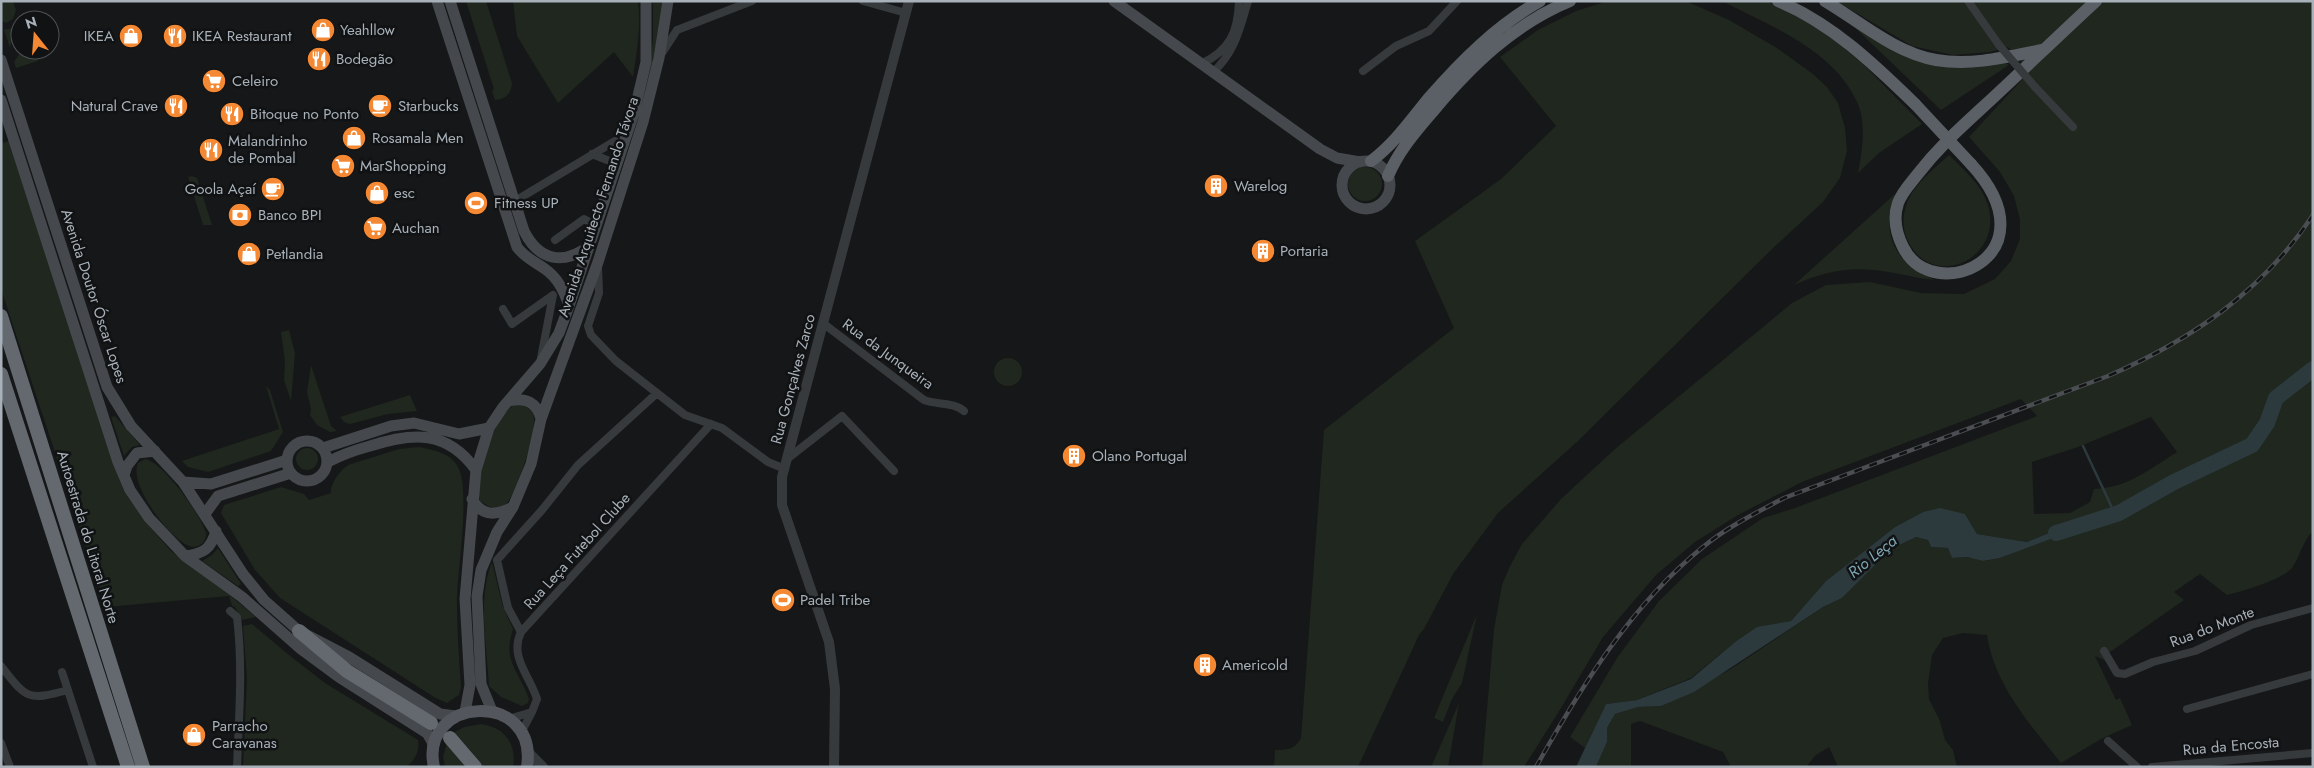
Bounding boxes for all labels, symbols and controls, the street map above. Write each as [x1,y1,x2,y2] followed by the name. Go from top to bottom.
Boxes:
[10,10,60,60] north arrow
[23,11,39,34] text: N
[310,17,336,43] shop icon: Yeahllow
[340,19,396,41] place label: Yeahllow
[118,23,144,49] shop icon: IKEA
[162,23,188,49] restaurant icon: IKEA Restaurant
[84,25,114,47] place label: IKEA
[192,25,292,47] place label: IKEA Restaurant
[306,46,332,72] restaurant icon: Bodegão
[336,48,393,70] place label: Bodegão
[201,68,227,94] supermarket icon: Celeiro
[232,70,278,92] place label: Celeiro
[163,93,189,119] restaurant icon: Natural Crave
[367,93,393,119] cafe icon: Starbucks
[552,94,644,320] street label: Avenida Arquitecto Fernando Távora
[71,95,158,117] place label: Natural Crave
[398,95,458,117] place label: Starbucks
[219,101,245,127] restaurant icon: Bitoque no Ponto
[250,103,359,125] place label: Bitoque no Ponto
[341,125,367,151] shop icon: Rosamala Men
[372,127,464,149] place label: Rosamala Men
[228,130,307,169] place label: Malandrinho de Pombal
[198,137,224,163] restaurant icon: Malandrinho de Pombal
[330,153,356,179] supermarket icon: MarShopping
[360,155,446,177] place label: MarShopping
[1203,173,1229,199] building icon: Warelog
[1234,175,1287,197] place label: Warelog
[260,176,286,202] cafe icon: Goola Açaí
[185,178,257,200] place label: Goola Açaí
[364,180,390,206] shop icon: esc
[394,182,415,204] place label: esc
[463,190,489,216] sports icon: Fitness UP
[494,192,559,214] place label: Fitness UP
[227,202,253,228] bank icon: Banco BPI
[258,204,322,226] place label: Banco BPI
[55,206,133,386] street label: Avenida Doutor Óscar Lopes
[362,215,388,241] supermarket icon: Auchan
[392,217,440,239] place label: Auchan
[1250,238,1276,264] building icon: Portaria
[1280,240,1328,262] place label: Portaria
[236,241,262,267] shop icon: Petlandia
[266,243,323,265] place label: Petlandia
[765,312,821,446] street label: Rua Gonçalves Zarco
[838,313,938,395] street label: Rua da Junqueira
[1061,443,1087,469] building icon: Olano Portugal
[1092,445,1187,467] place label: Olano Portugal
[51,448,125,626] street label: Autoestrada do Litoral Norte
[519,488,636,614] street label: Rua Leça Futebol Clube
[1843,529,1902,583] water label: Rio Leça
[770,587,796,613] sports icon: Padel Tribe
[800,589,871,611] place label: Padel Tribe
[2167,601,2258,653] street label: Rua do Monte
[1192,652,1218,678] building icon: Americold
[1222,654,1288,676] place label: Americold
[212,715,277,754] place label: Parracho Caravanas
[181,722,207,748] shop icon: Parracho Caravanas
[2182,731,2280,761] street label: Rua da Encosta

